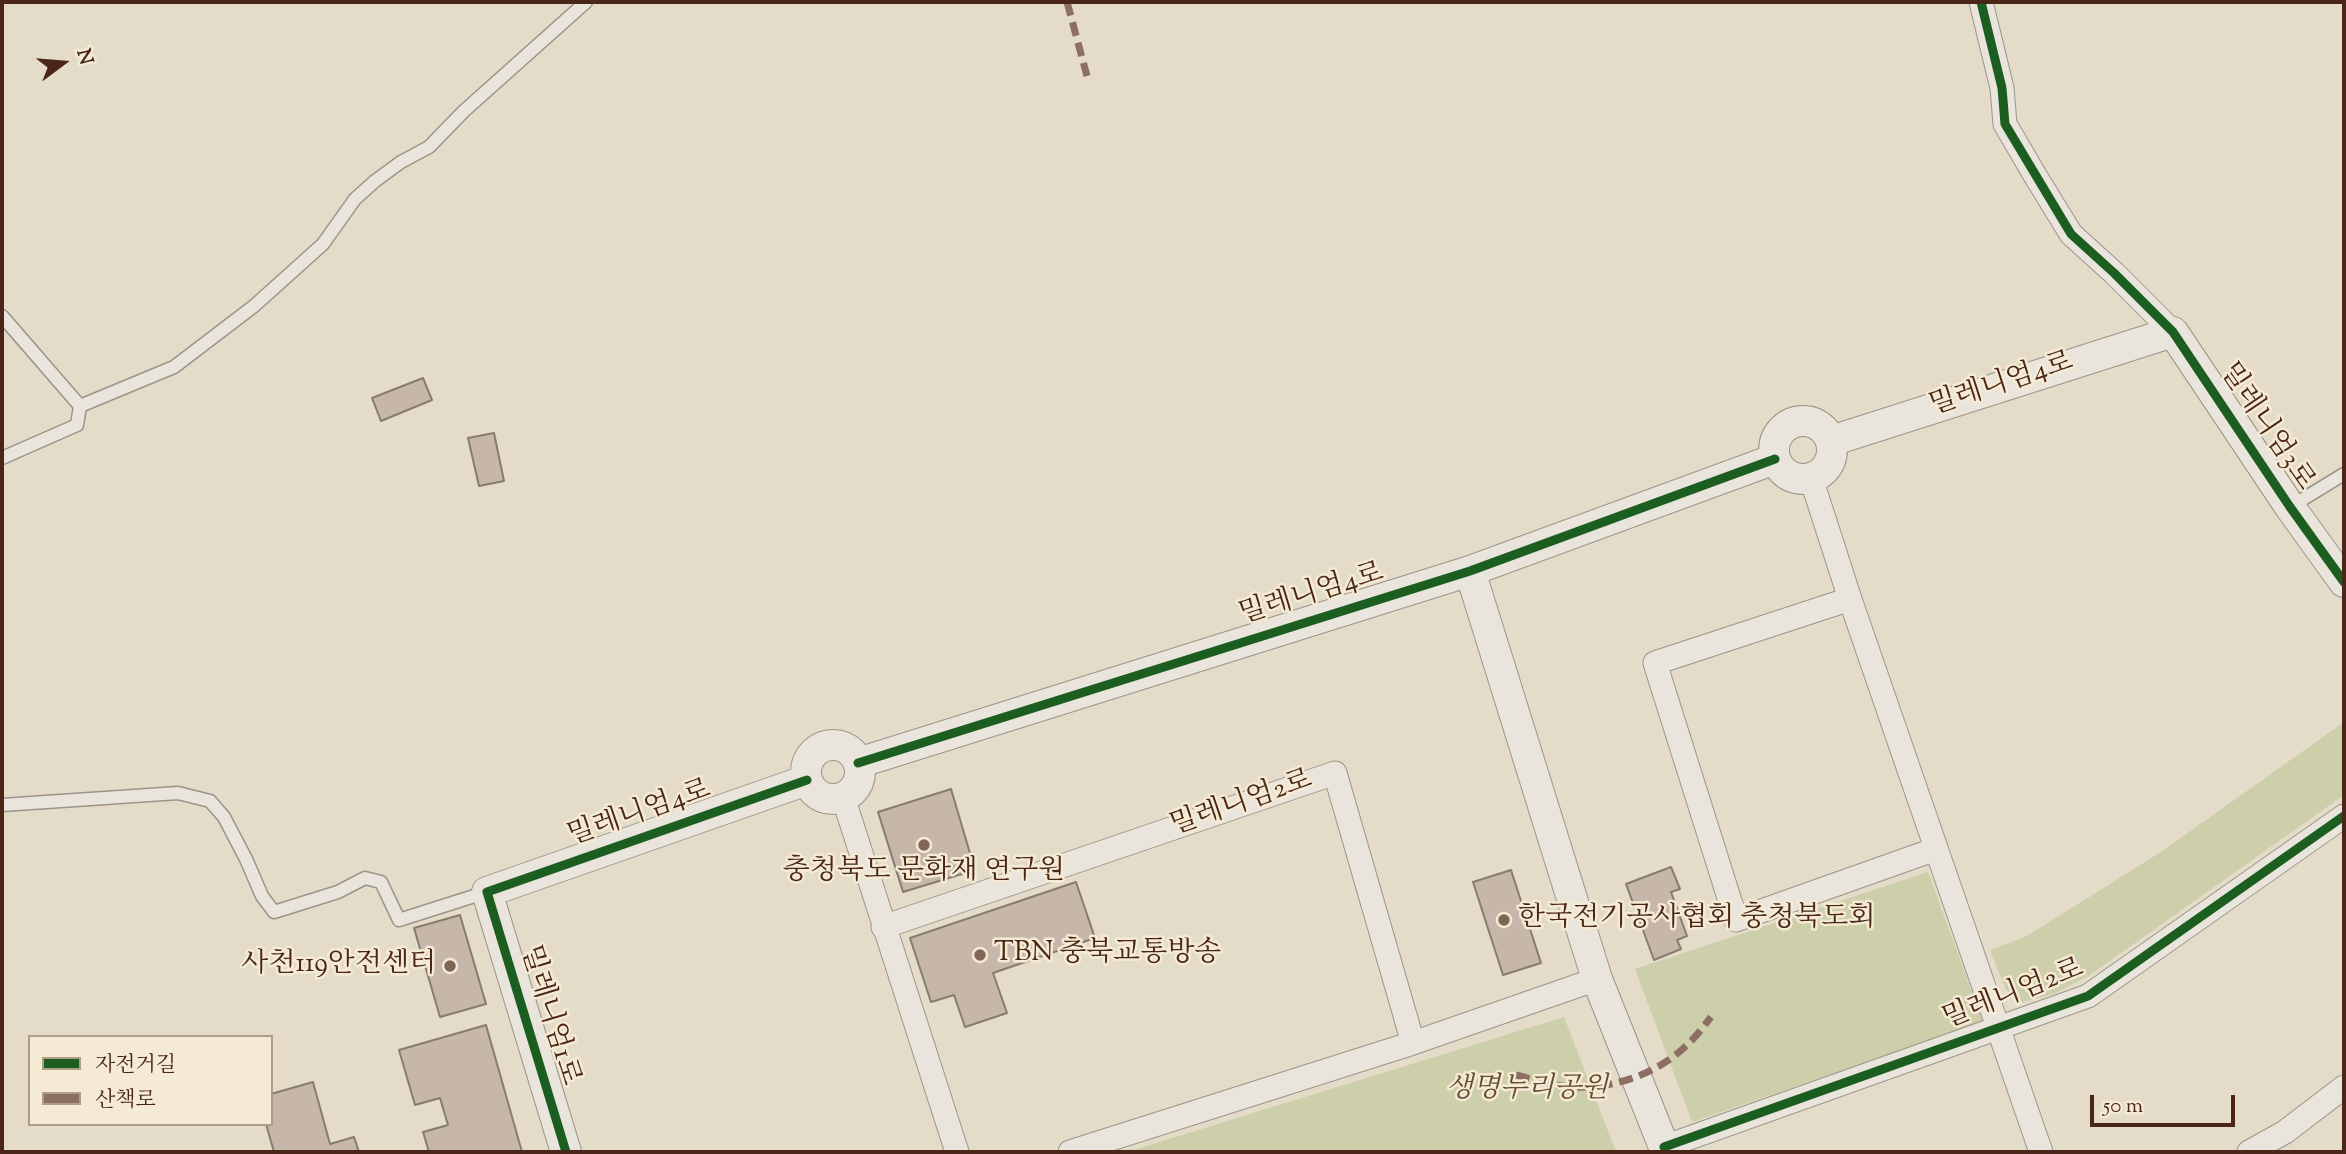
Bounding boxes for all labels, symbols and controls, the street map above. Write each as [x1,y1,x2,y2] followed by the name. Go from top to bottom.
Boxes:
[28,28,98,98] north arrow
[69,46,99,68] text: N
[1926,347,2078,425] street label: 밀레니엄4로
[2210,358,2320,498] street label: 밀레니엄3로
[1236,558,1388,634] street label: 밀레니엄4로
[1166,765,1318,845] street label: 밀레니엄2로
[564,775,716,855] street label: 밀레니엄4로
[916,837,932,853] marker: 충청북도 문화재 연구원
[783,856,1065,890] place label: 충청북도 문화재 연구원
[1518,903,1876,937] place label: 한국전기공사협회 충청북도회
[1496,912,1512,928] marker: 한국전기공사협회 충청북도회
[994,938,1221,972] place label: TBN 충북교통방송
[511,942,585,1090] street label: 밀레니엄1로
[972,947,988,963] marker: TBN 충북교통방송
[241,949,436,983] place label: 사천119안전센터
[1939,954,2089,1038] street label: 밀레니엄2로
[442,958,458,974] marker: 사천119안전센터
[28,1035,273,1126] legend
[95,1051,176,1081] text: 자전거길
[1446,1074,1608,1108] park label: 생명누리공원
[2094,1080,2239,1124] scale bar
[95,1086,156,1116] text: 산책로
[2103,1092,2143,1122] text: 50 m

